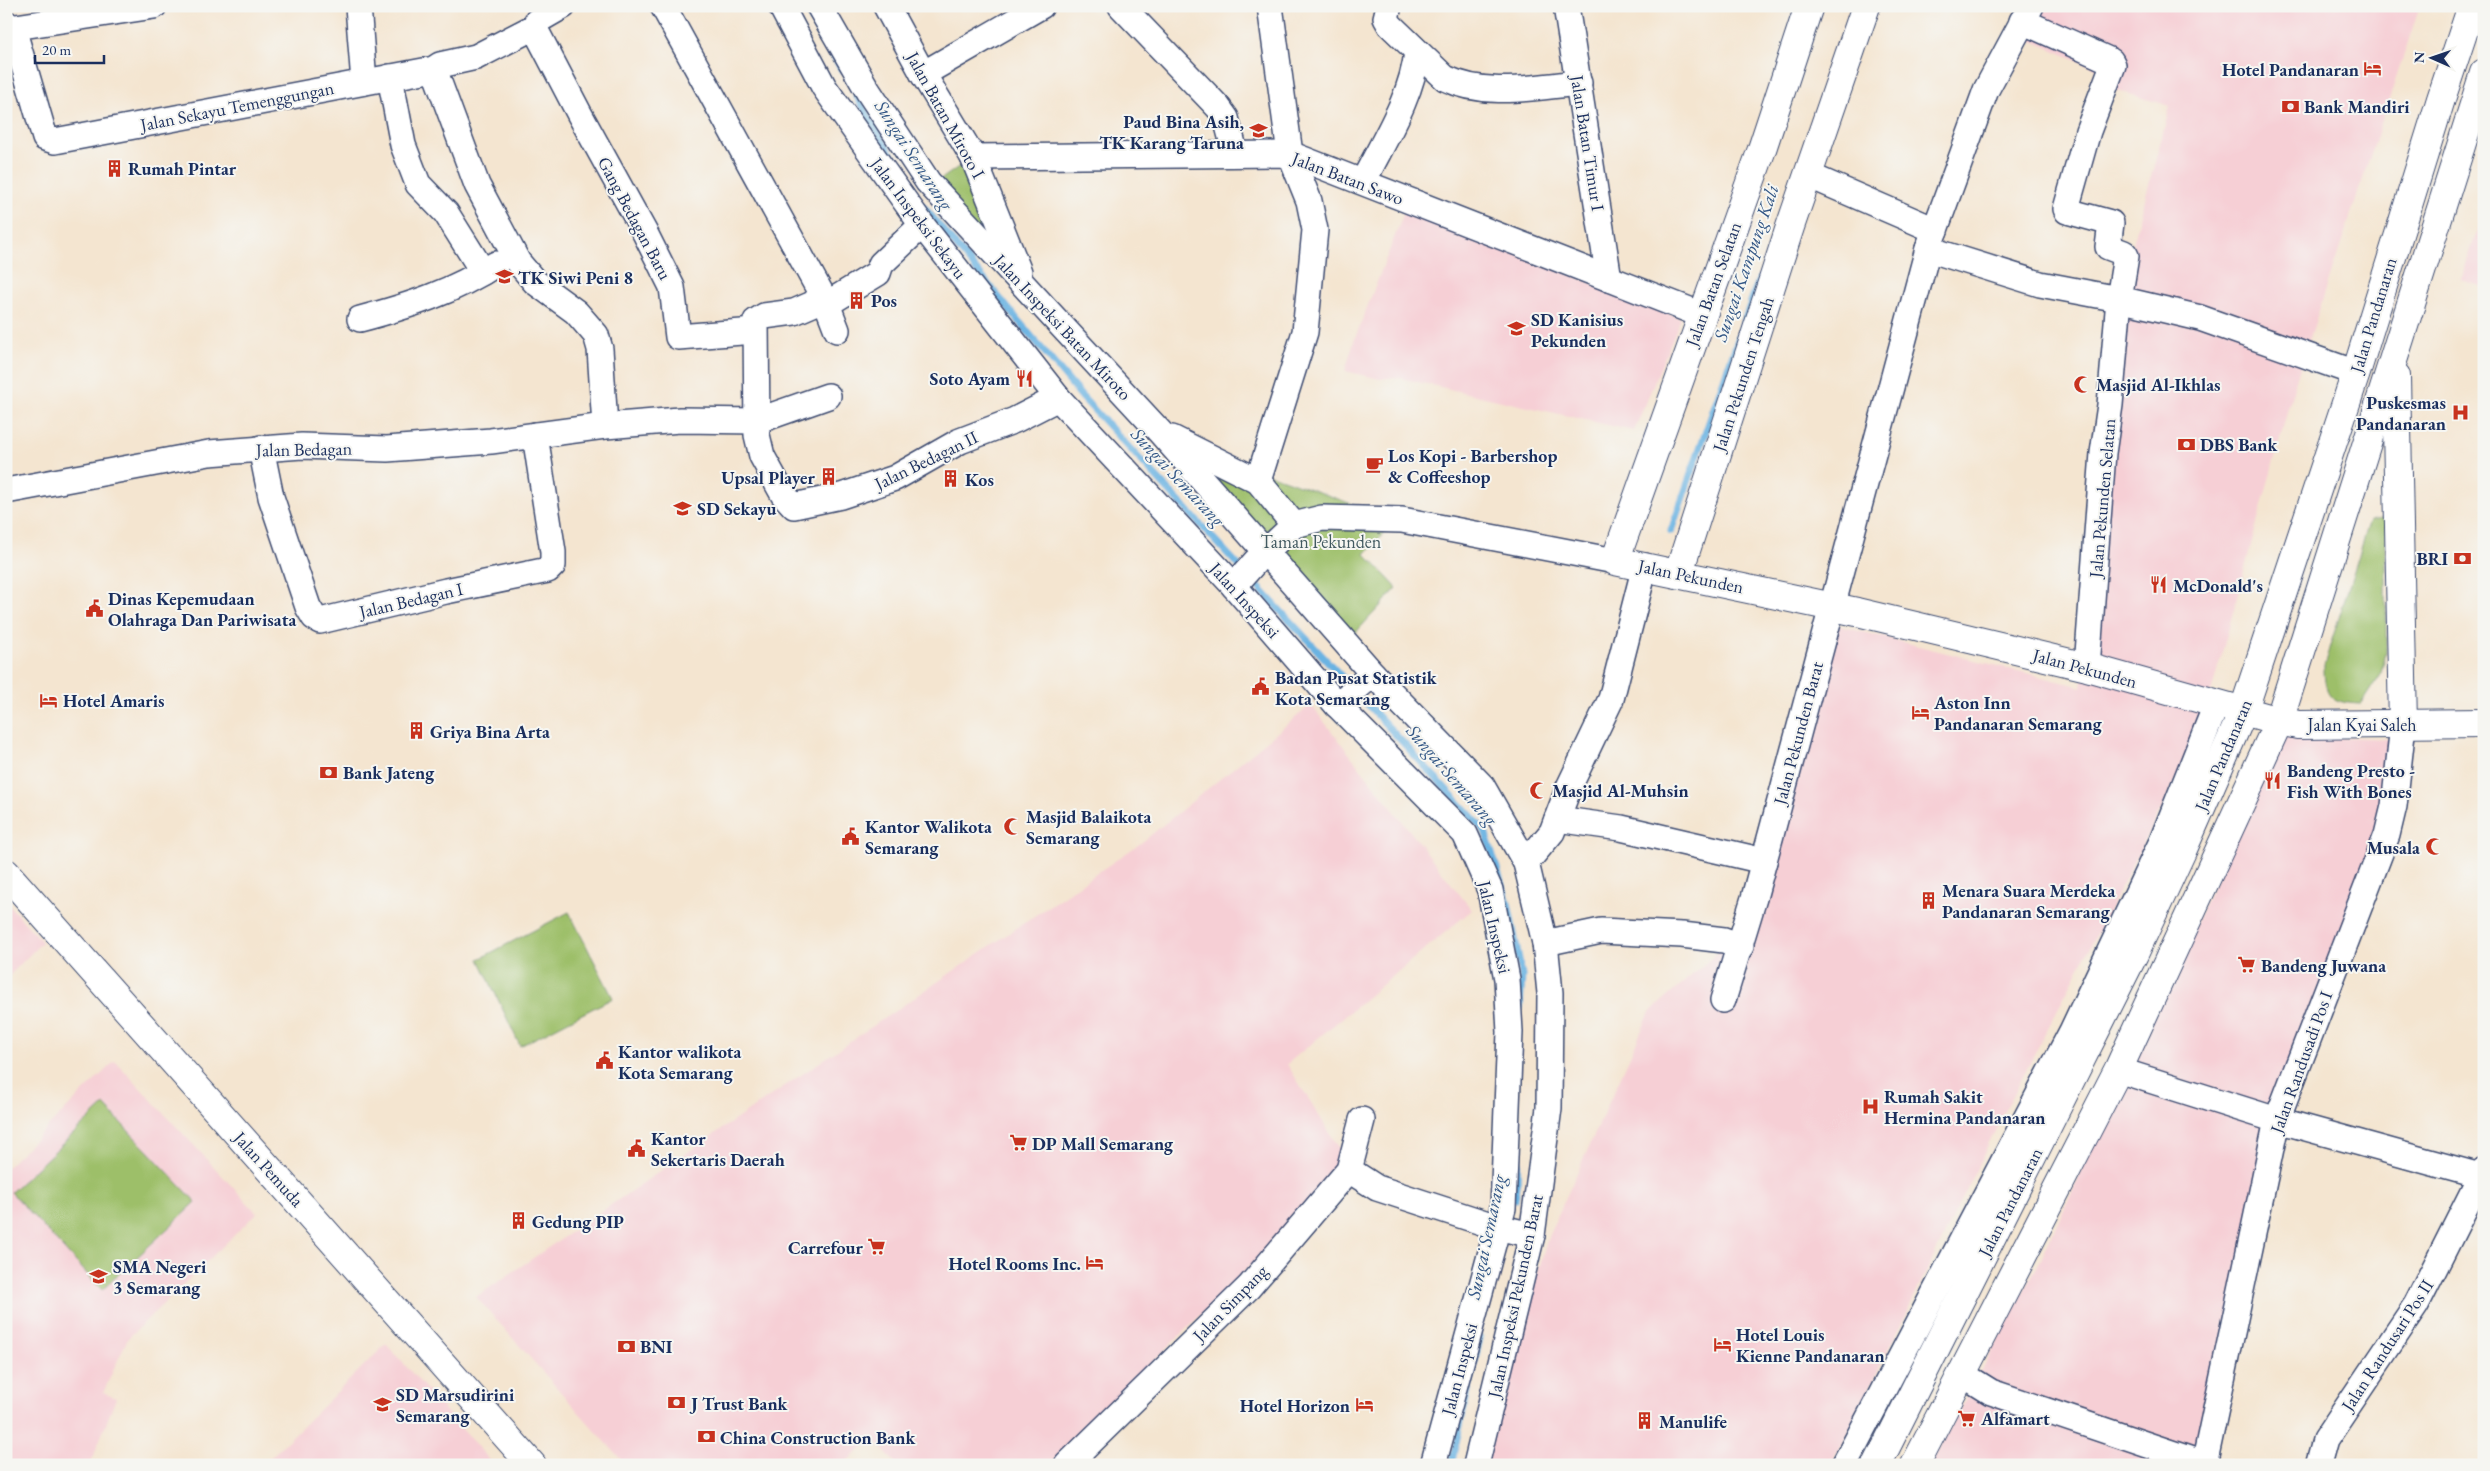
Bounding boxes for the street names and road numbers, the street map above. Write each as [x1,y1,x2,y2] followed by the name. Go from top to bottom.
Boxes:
[901,46,990,182] street label: Jalan Batan Miroto I
[1566,71,1610,213] street label: Jalan Batan Timur I
[136,76,336,136] street label: Jalan Sekayu Temenggungan
[1287,145,1407,210] street label: Jalan Batan Sawo
[865,151,972,284] street label: Jalan Inspeksi Sekayu
[593,152,677,284] street label: Gang Bedagan Baru
[1679,218,1746,351] street label: Jalan Batan Selatan
[988,248,1137,405] street label: Jalan Inspeksi Batan Miroto
[2344,254,2402,377] street label: Jalan Pandanaran
[1706,294,1779,456] street label: Jalan Pekunden Tengah
[2083,417,2120,581] street label: Jalan Pekunden Selatan
[869,425,981,496] street label: Jalan Bedagan II
[254,437,353,461] street label: Jalan Bedagan
[1634,553,1746,598] street label: Jalan Pekunden
[1204,556,1286,643] street label: Jalan Inspeksi
[355,577,465,624] street label: Jalan Bedagan I
[2028,643,2140,693] street label: Jalan Pekunden
[1767,659,1828,809] street label: Jalan Pekunden Barat
[2188,695,2257,816] street label: Jalan Pandanaran
[2305,713,2417,736] street label: Jalan Kyai Saleh
[1473,876,1517,976] street label: Jalan Inspeksi
[2264,988,2337,1138] street label: Jalan Randusadi Pos I
[228,1125,309,1212] street label: Jalan Pemuda
[1972,1143,2048,1262] street label: Jalan Pandanaran
[1482,1192,1548,1402] street label: Jalan Inspeksi Pekunden Barat
[1186,1260,1272,1348] street label: Jalan Simpang
[2335,1275,2438,1417] street label: Jalan Randusari Pos II
[1435,1320,1482,1419] street label: Jalan Inspeksi

